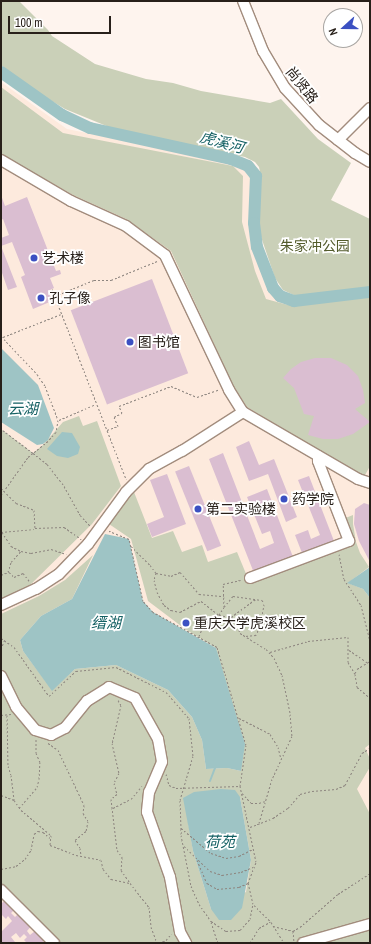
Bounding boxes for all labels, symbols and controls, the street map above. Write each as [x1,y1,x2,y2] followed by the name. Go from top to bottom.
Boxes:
[10,8,113,34] scale bar
[323,8,363,48] north arrow
[15,15,42,31] text: 100 m
[325,26,340,37] text: N
[282,63,322,107] street label: 尚贤路
[198,127,246,157] water label: 虎溪河
[280,238,350,254] park label: 朱家冲公园
[42,250,84,266] place label: 艺术楼
[29,253,39,263] marker: 艺术楼
[49,290,91,306] place label: 孔子像
[36,293,46,303] marker: 孔子像
[138,334,180,350] place label: 图书馆
[125,337,135,347] marker: 图书馆
[8,400,38,418] water label: 云湖
[292,491,334,507] place label: 药学院
[279,494,289,504] marker: 药学院
[206,501,276,517] place label: 第二实验楼
[193,504,203,514] marker: 第二实验楼
[91,614,121,632] water label: 缙湖
[194,615,306,631] place label: 重庆大学虎溪校区
[181,618,191,628] marker: 重庆大学虎溪校区
[205,833,235,851] water label: 荷苑

